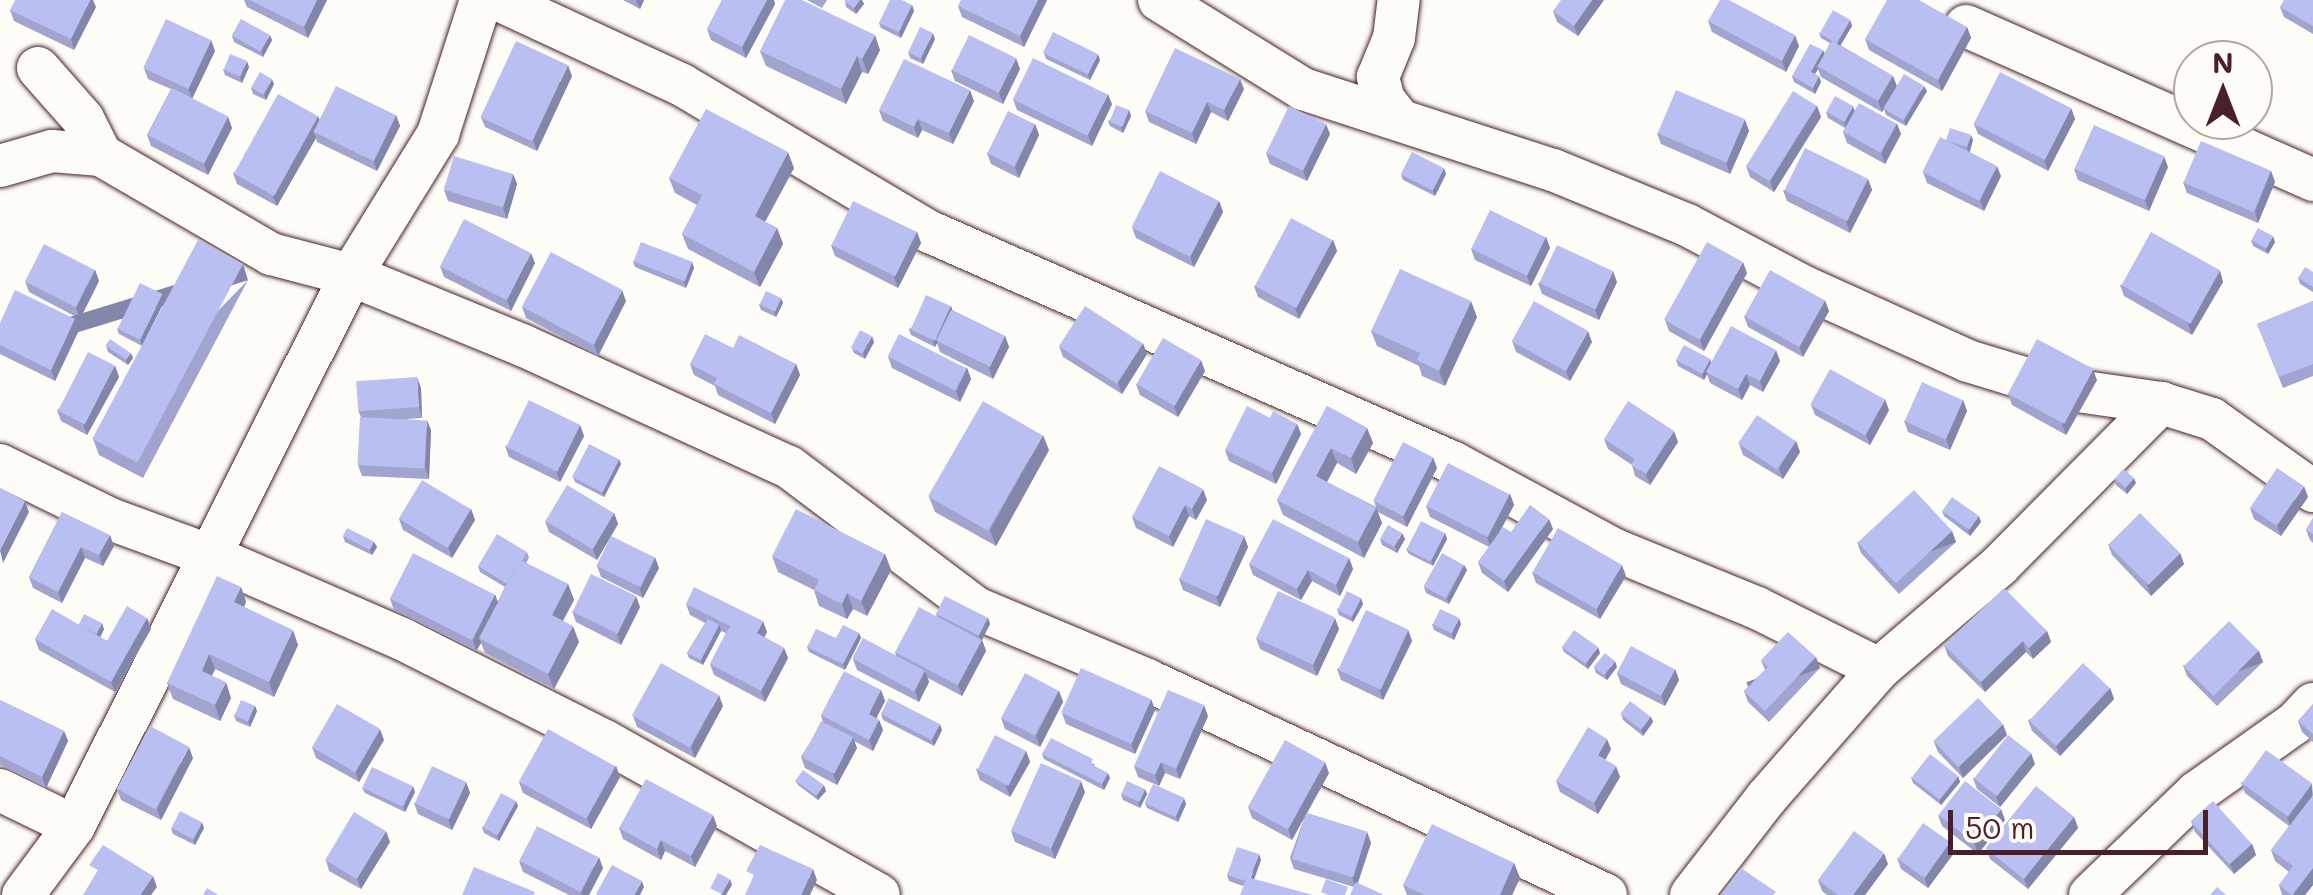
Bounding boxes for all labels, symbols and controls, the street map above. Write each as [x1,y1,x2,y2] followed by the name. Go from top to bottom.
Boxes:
[2173,40,2273,140] north arrow
[2212,44,2234,80] text: N
[1953,790,2213,852] scale bar
[1965,807,2035,847] text: 50 m

